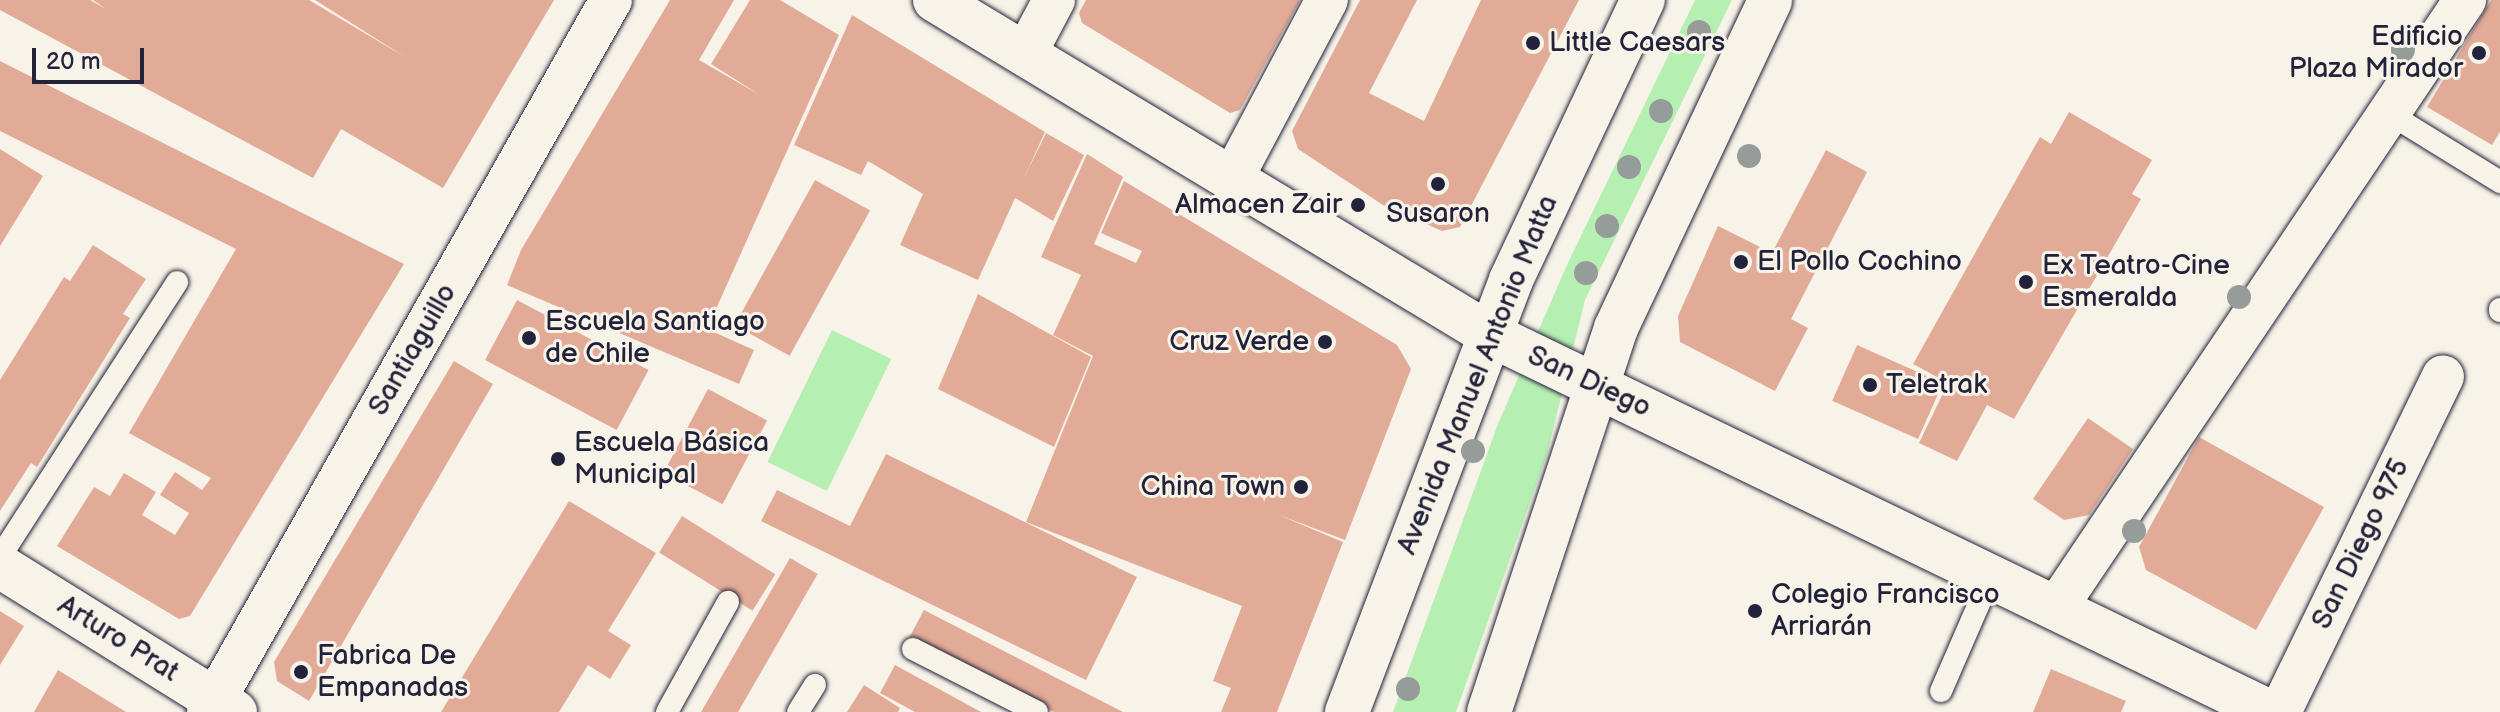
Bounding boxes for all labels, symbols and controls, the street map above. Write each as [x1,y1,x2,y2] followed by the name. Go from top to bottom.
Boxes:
[2289,20,2463,86] place label: Edificio Plaza Mirador
[1549,26,1725,60] place label: Little Caesars
[36,32,148,82] scale bar
[1524,34,1542,52] marker: Little Caesars
[2470,44,2488,62] marker: Edificio Plaza Mirador
[46,47,101,76] text: 20 m
[1429,175,1447,193] marker: Susaron
[1175,188,1342,222] place label: Almacen Zair
[1390,191,1566,559] street label: Avenida Manuel Antonio Matta
[1349,196,1367,214] marker: Almacen Zair
[1386,197,1490,231] place label: Susaron
[1757,245,1962,279] place label: El Pollo Cochino
[2042,249,2231,315] place label: Ex Teatro-Cine Esmeralda
[1732,253,1750,271] marker: El Pollo Cochino
[2017,273,2035,291] marker: Ex Teatro-Cine Esmeralda
[362,278,464,422] street label: Santiaguillo
[545,305,766,371] place label: Escuela Santiago de Chile
[1169,325,1309,359] place label: Cruz Verde
[520,329,538,347] marker: Escuela Santiago de Chile
[1316,333,1334,351] marker: Cruz Verde
[1522,339,1656,425] street label: San Diego
[1886,368,1987,402] place label: Teletrak
[1861,376,1879,394] marker: Teletrak
[574,426,769,492] place label: Escuela Básica Municipal
[549,450,567,468] marker: Escuela Básica Municipal
[2305,453,2417,635] street label: San Diego 975
[1140,470,1285,504] place label: China Town
[1292,478,1310,496] marker: China Town
[1771,578,2000,644] place label: Colegio Francisco Arriarán
[51,589,185,689] street label: Arturo Prat
[1746,602,1764,620] marker: Colegio Francisco Arriarán
[317,639,468,705] place label: Fabrica De Empanadas
[292,663,310,681] marker: Fabrica De Empanadas

